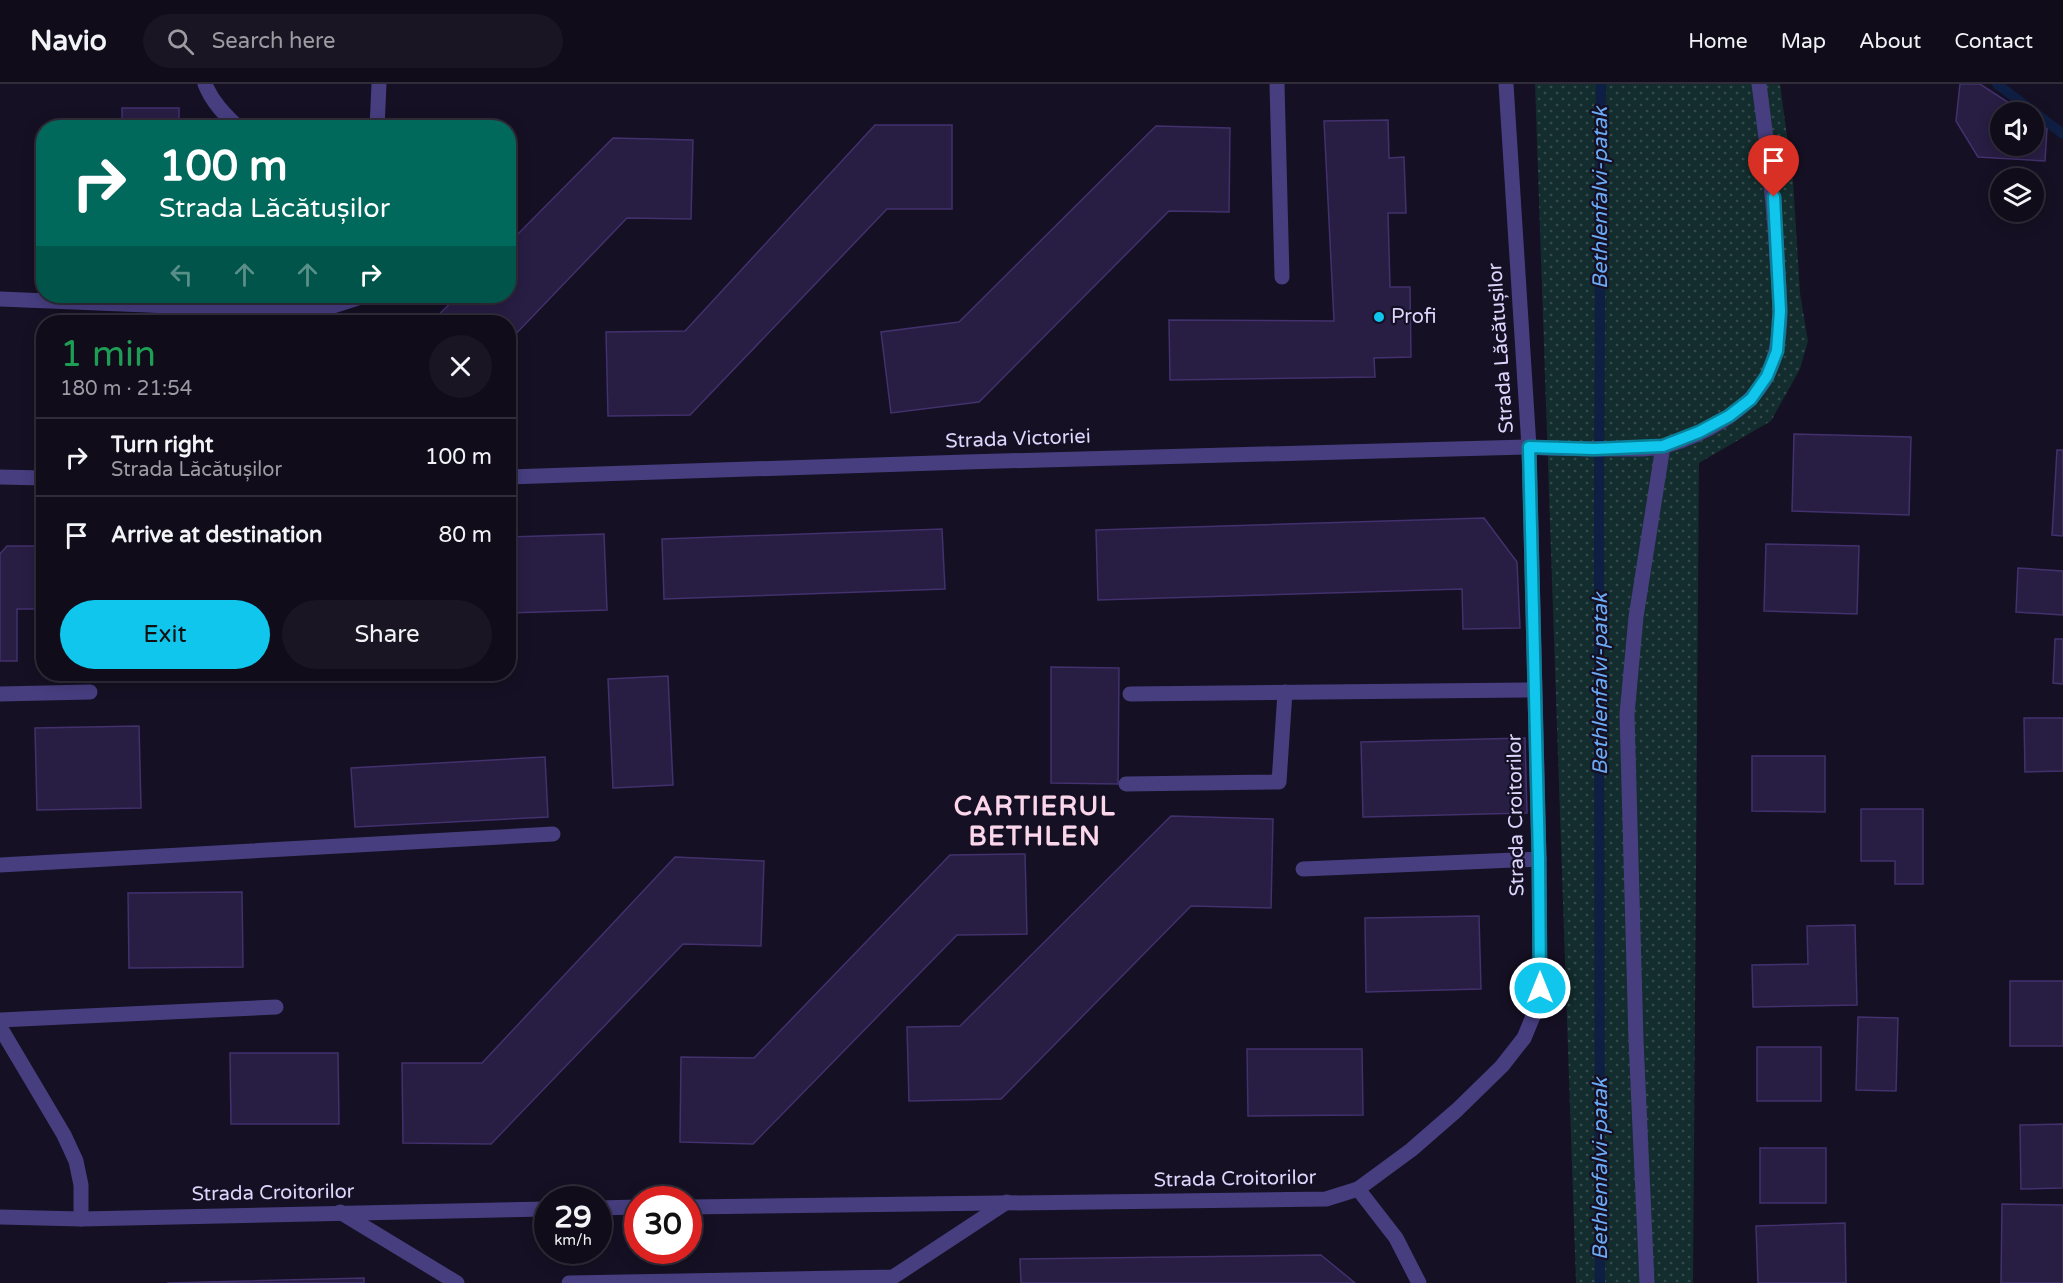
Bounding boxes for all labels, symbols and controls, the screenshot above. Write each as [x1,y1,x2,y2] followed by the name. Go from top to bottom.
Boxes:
[143,14,563,68] search box
[30,24,107,58] text: Navio
[164,25,197,58] icon: search
[212,28,336,54] text: Search here
[1688,29,1748,54] text: Home
[1781,29,1826,54] text: Map
[1859,29,1921,54] text: About
[1954,29,2033,54] text: Contact
[1990,102,2044,222] map controls
[1990,102,2044,156] button: sound
[1588,105,1613,289] water label: Bethlenfalvi-patak
[1748,135,1799,197] pin
[159,141,288,192] text: 100 m
[60,144,138,222] icon: right
[1757,144,1790,177] icon: arrive
[1990,168,2044,222] button: layers
[159,192,390,225] text: Strada Lăcătușilor
[165,258,198,291] icon: left
[228,258,261,291] icon: ahead
[291,258,324,291] icon: ahead
[354,258,387,291] icon: right
[1483,261,1519,434] street label: Strada Lăcătușilor
[1391,305,1436,329] place label: Profi
[1372,310,1386,324] marker: Profi
[60,333,156,376] text: 1 min
[429,335,492,398] button: close
[60,377,192,401] text: 180 m · 21:54
[945,424,1091,454] street label: Strada Victoriei
[111,432,213,458] text: Turn right
[60,441,93,474] icon: right
[425,444,492,470] text: 100 m
[111,458,282,482] text: Strada Lăcătușilor
[60,519,93,552] icon: arrive
[111,522,322,548] text: Arrive at destination
[438,522,492,548] text: 80 m
[1588,591,1613,775] water label: Bethlenfalvi-patak
[60,600,270,669] button: Exit
[282,600,492,669] button: Share
[1503,733,1529,897] street label: Strada Croitorilor
[954,791,1116,852] district label: CARTIERUL BETHLEN
[1508,956,1572,1020] position arrow
[1588,1076,1613,1260] water label: Bethlenfalvi-patak
[1153,1166,1317,1192] street label: Strada Croitorilor
[191,1180,355,1206] street label: Strada Croitorilor
[624,1186,702,1264] speed limit sign: 30
[554,1199,592,1236] text: 29
[554,1231,592,1249] text: km/h

